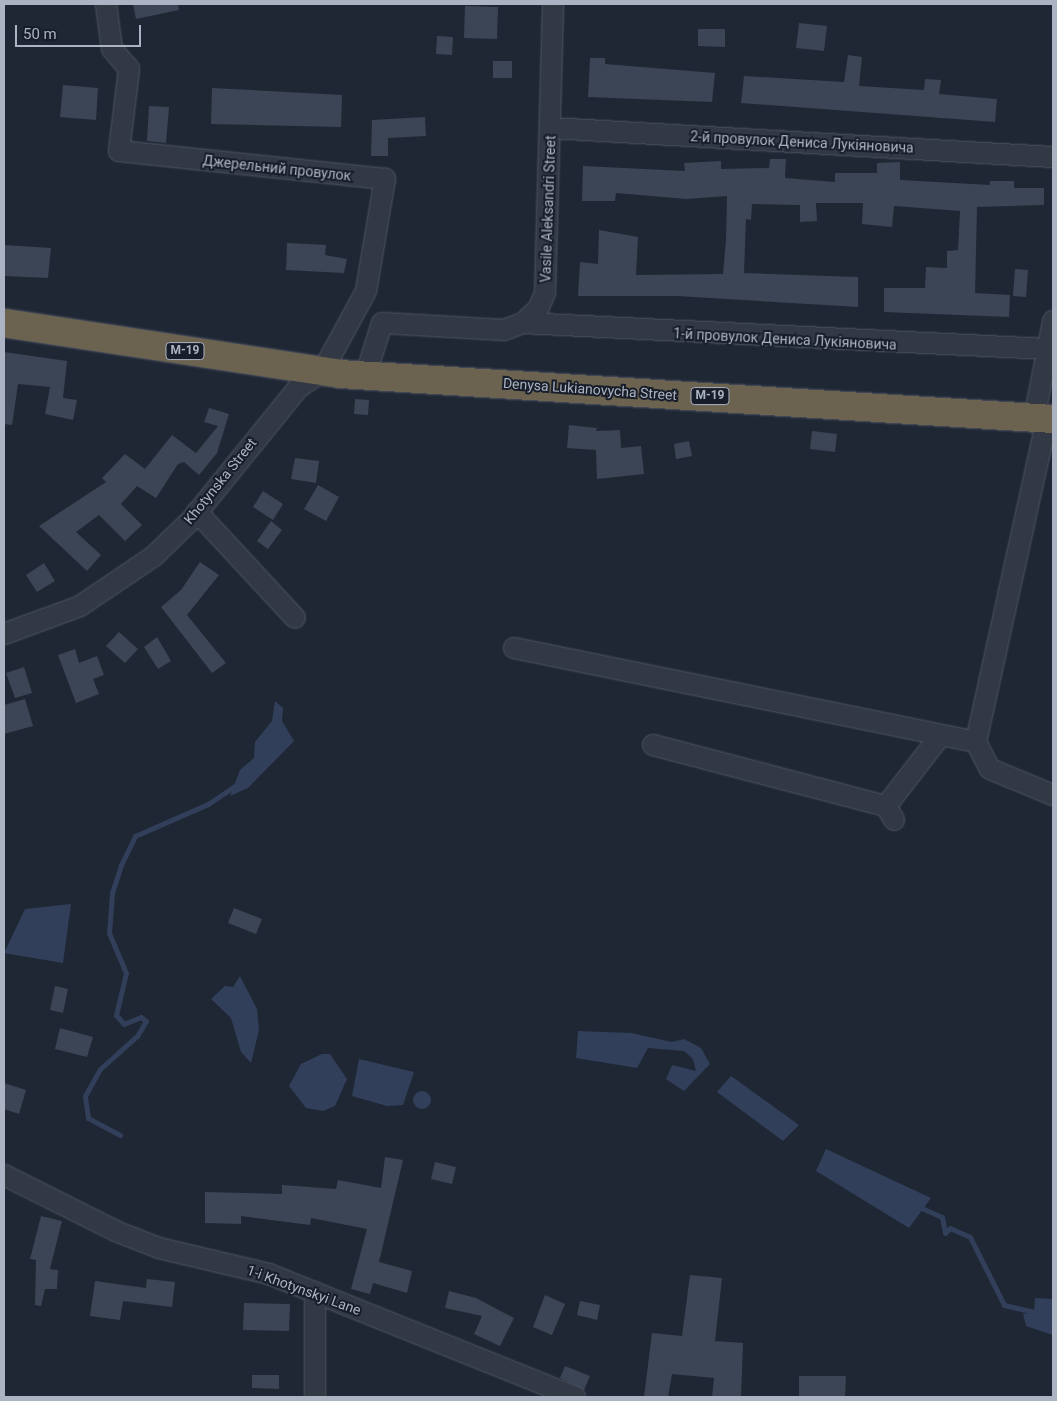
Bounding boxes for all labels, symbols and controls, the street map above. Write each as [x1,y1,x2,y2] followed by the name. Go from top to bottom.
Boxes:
[18,15,144,47] scale bar
[23,25,57,43] text: 50 m
[690,128,914,156] street label: 2-й провулок Дениса Лукіяновича
[537,135,559,283] street label: Vasile Aleksandri Street
[202,152,352,184] street label: Джерельний провулок
[673,325,897,353] street label: 1-й провулок Дениса Лукіяновича
[165,342,205,361] road number: М-19
[502,375,678,403] street label: Denysa Lukianovycha Street
[690,386,730,406] road number: М-19
[180,435,260,527] street label: Khotynska Street
[245,1262,363,1318] street label: 1-i Khotynskyi Lane

